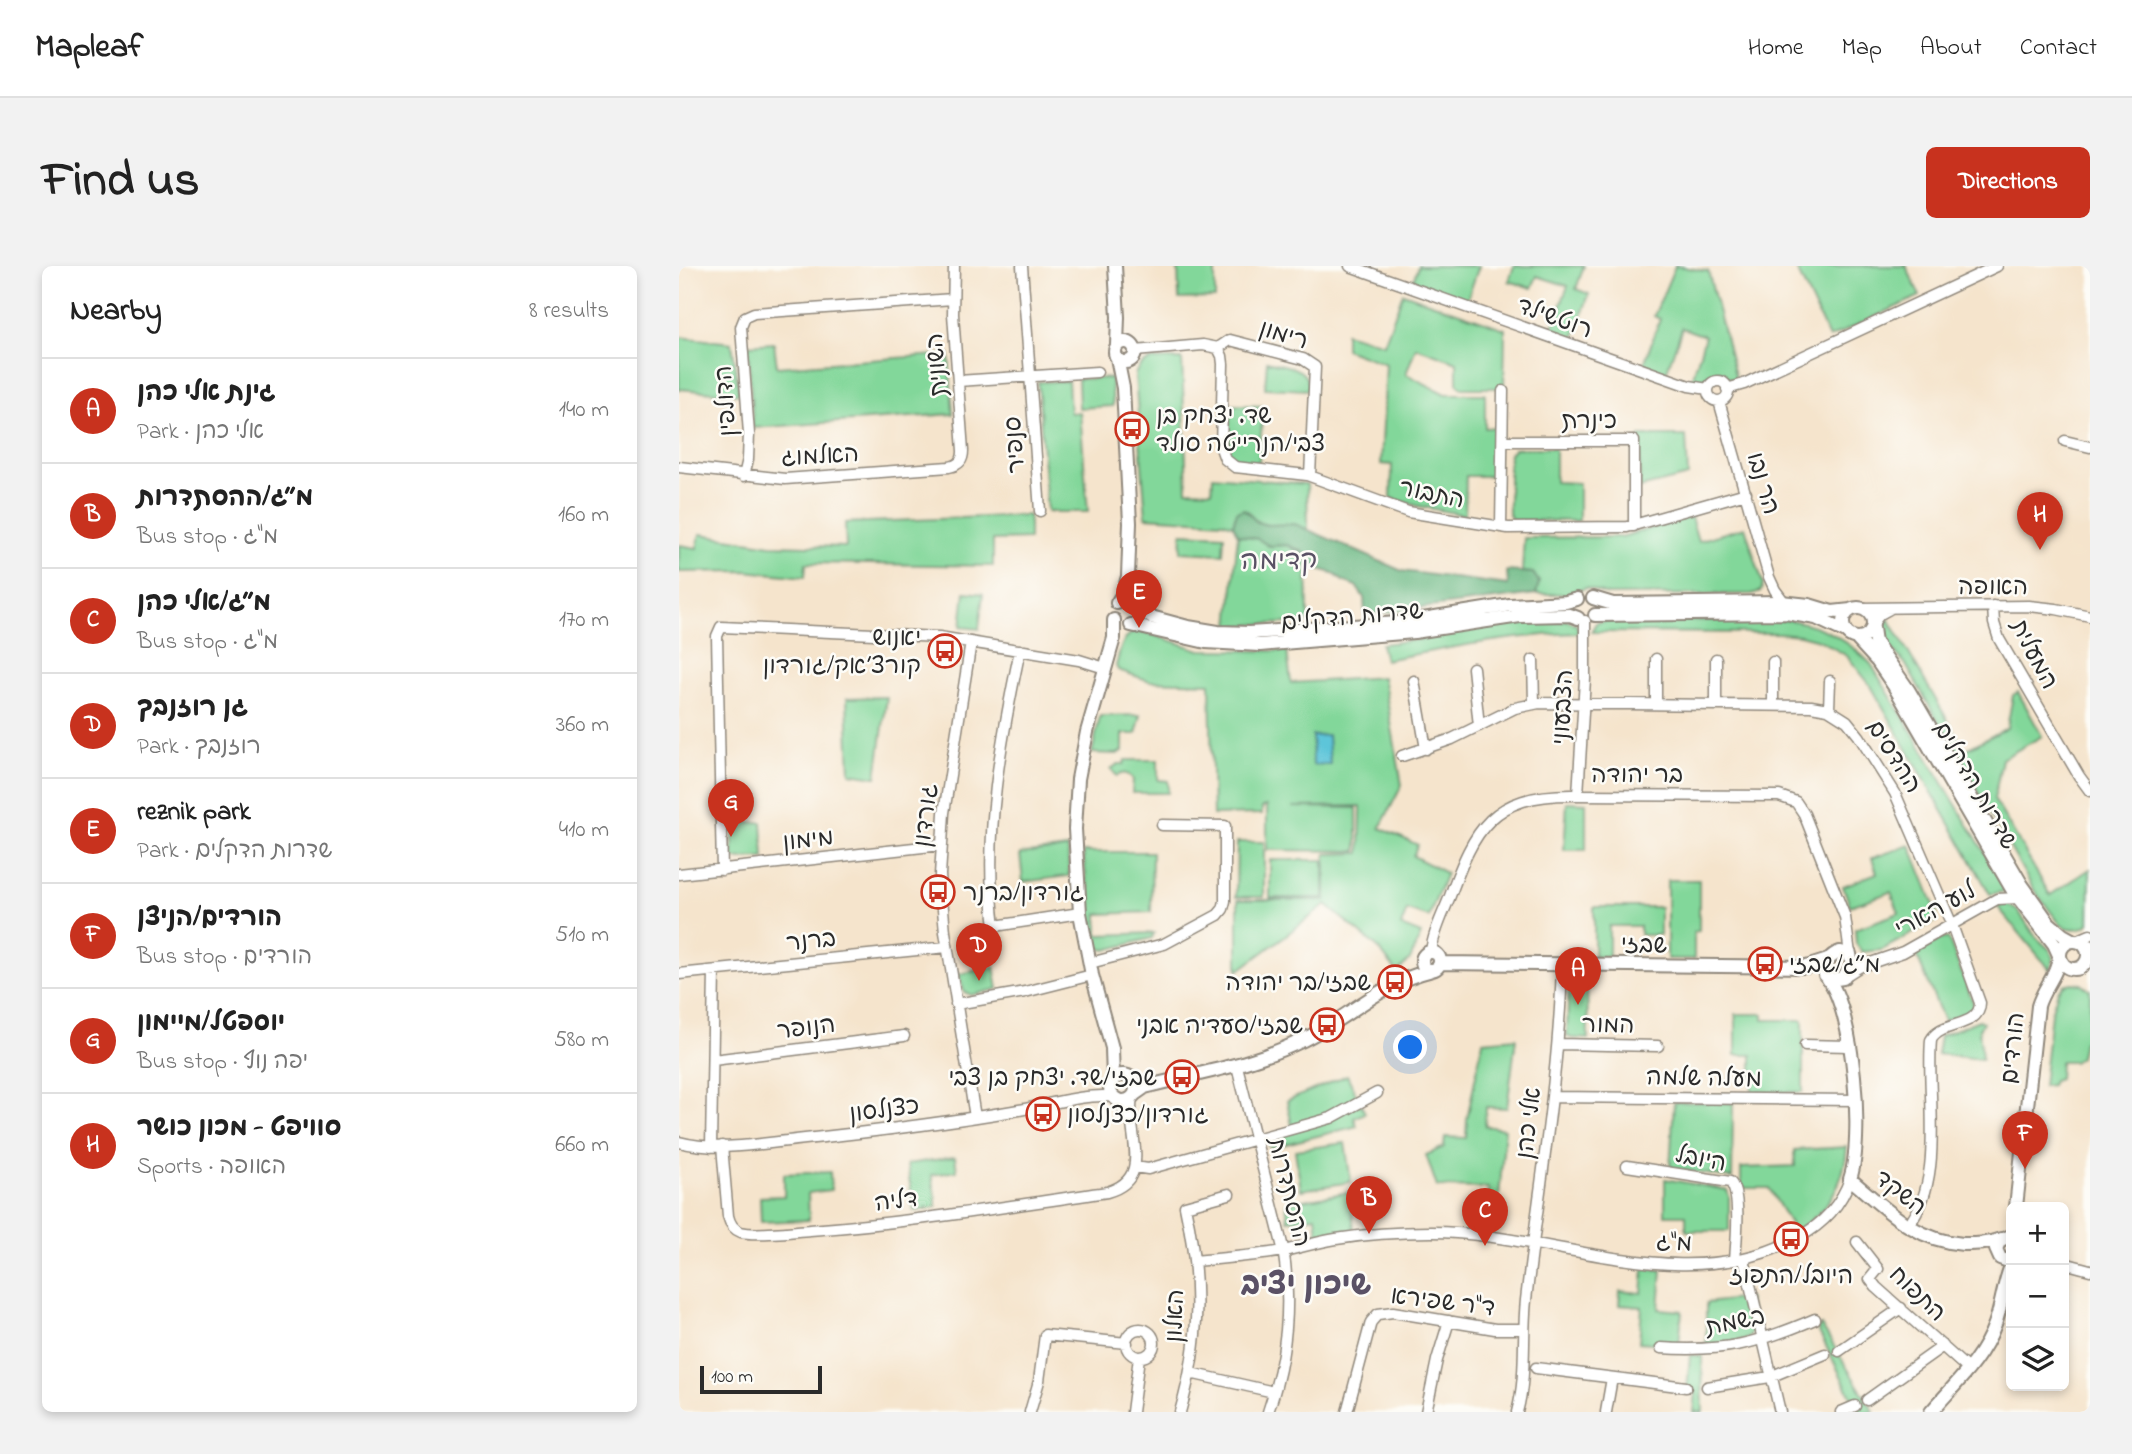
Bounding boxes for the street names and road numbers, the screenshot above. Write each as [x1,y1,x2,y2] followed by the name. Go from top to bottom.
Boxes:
[1511,289,1597,349] street label: רוטשילד
[1254,312,1312,360] street label: רימון
[919,332,958,398] street label: השונית
[708,364,747,437] street label: הדולפין
[1561,405,1617,440] street label: כינרת
[997,415,1036,475] street label: סנפיר
[780,438,860,477] street label: האלמוג
[1736,448,1787,519] street label: הר נבו
[1396,472,1467,519] street label: התבור
[1958,571,2028,606] street label: האופה
[1279,595,1425,642] street label: שדרות הדקלים
[1999,612,2065,696] street label: המעלית
[1545,668,1584,746] street label: הצבעוני
[1856,713,1929,801] street label: ההדסים
[1923,715,2025,857] street label: שדרות הדקלים
[1591,759,1683,794] street label: בר יהודה
[906,781,949,849] street label: גורדון
[781,821,836,862] street label: מימון
[1889,874,1985,948] street label: לוע הארי
[785,922,838,963] street label: ברנר
[1621,929,1668,964] street label: שבזי
[775,1009,838,1050] street label: הנופר
[1581,1009,1635,1044] street label: המור
[1993,1011,2036,1086] street label: הורדים
[1646,1061,1762,1098] street label: מעלה שלמה
[1509,1085,1552,1161] street label: אלי כהן
[847,1090,921,1133] street label: כצנלסון
[1257,1132,1318,1251] street label: ההסתדרות
[1672,1138,1729,1183] street label: היובל
[1866,1162,1933,1226] street label: השקד
[873,1182,920,1222] street label: דליה
[1655,1226,1693,1263] street label: מ"ג
[1880,1259,1953,1331] street label: התפוח
[1389,1280,1497,1327] street label: ד"ר שפירא
[1158,1289,1195,1344] street label: האלון
[1701,1300,1769,1347] street label: בשמת

